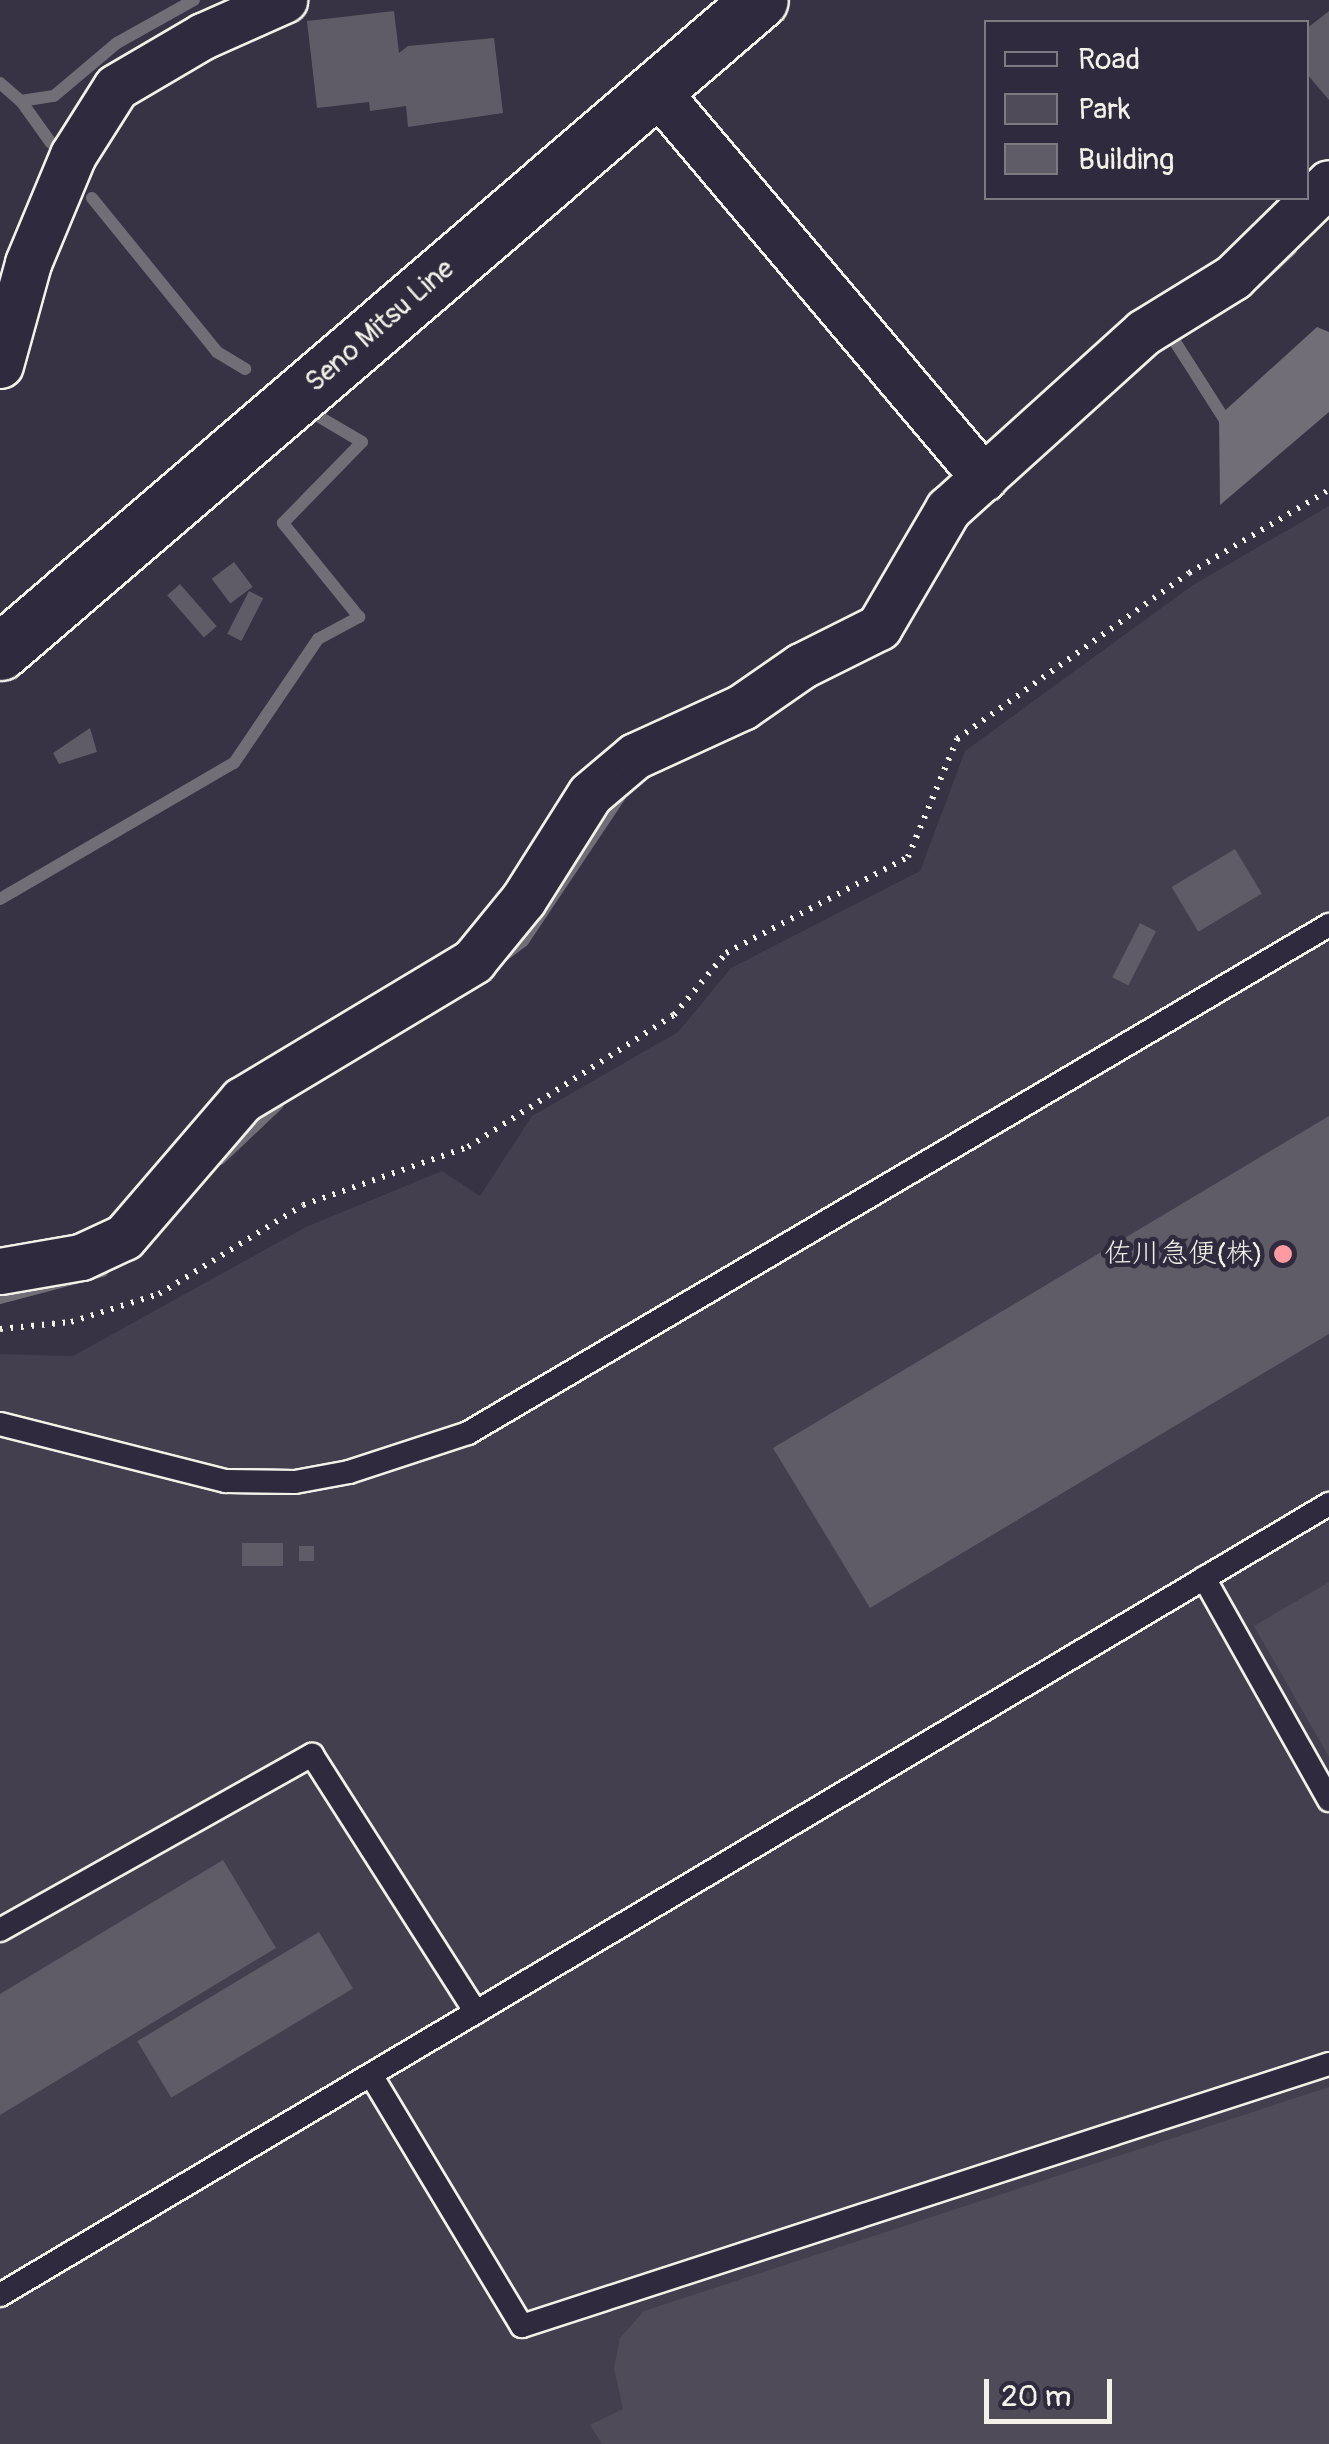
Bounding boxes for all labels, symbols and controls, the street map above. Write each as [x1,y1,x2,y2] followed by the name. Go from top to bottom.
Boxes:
[984,20,1309,200] legend
[1078,41,1140,78] text: Road
[1078,91,1131,128] text: Park
[1078,141,1174,178] text: Building
[299,252,461,400] street label: Seno Mitsu Line
[1104,1237,1263,1271] place label: 佐川急便(株)
[1272,1243,1294,1265] marker: 佐川急便(株)
[989,2359,1116,2421] scale bar
[1001,2378,1071,2415] text: 20 m

